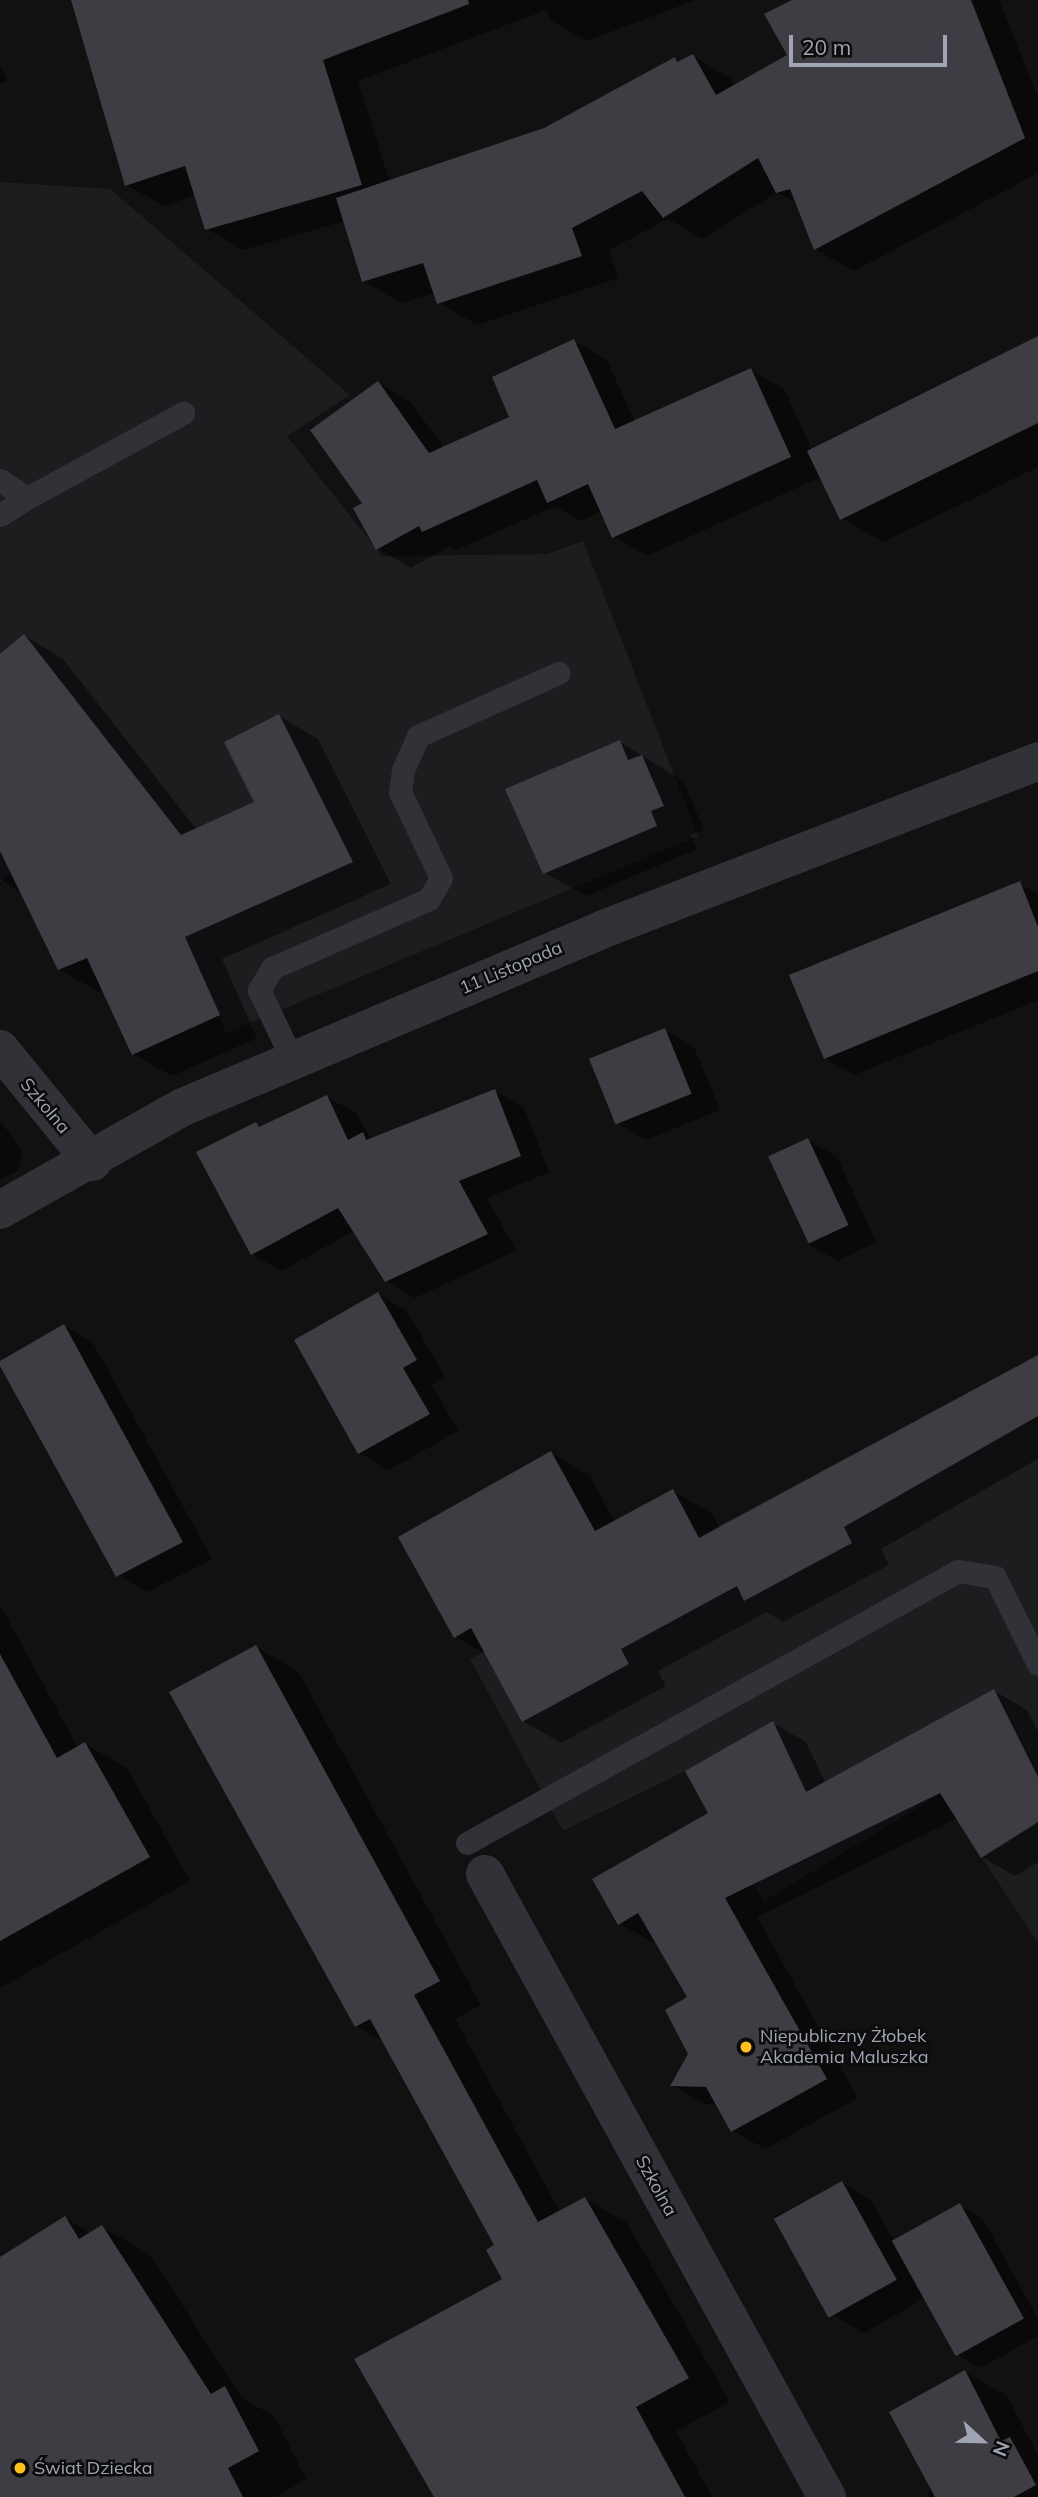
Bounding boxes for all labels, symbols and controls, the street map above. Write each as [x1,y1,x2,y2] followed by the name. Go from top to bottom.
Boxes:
[793,21,950,65] scale bar
[802,34,851,60] text: 20 m
[457,937,565,999] street label: 11 Listopada
[16,1074,74,1138] street label: Szkolna
[760,2026,928,2068] place label: Niepubliczny Żłobek Akademia Maluszka
[738,2039,754,2055] marker: Niepubliczny Żłobek Akademia Maluszka
[631,2152,681,2220] street label: Szkolna
[947,2406,1017,2476] north arrow
[988,2438,1015,2460] text: N
[34,2457,153,2479] place label: Świat Dziecka
[12,2460,28,2476] marker: Świat Dziecka

